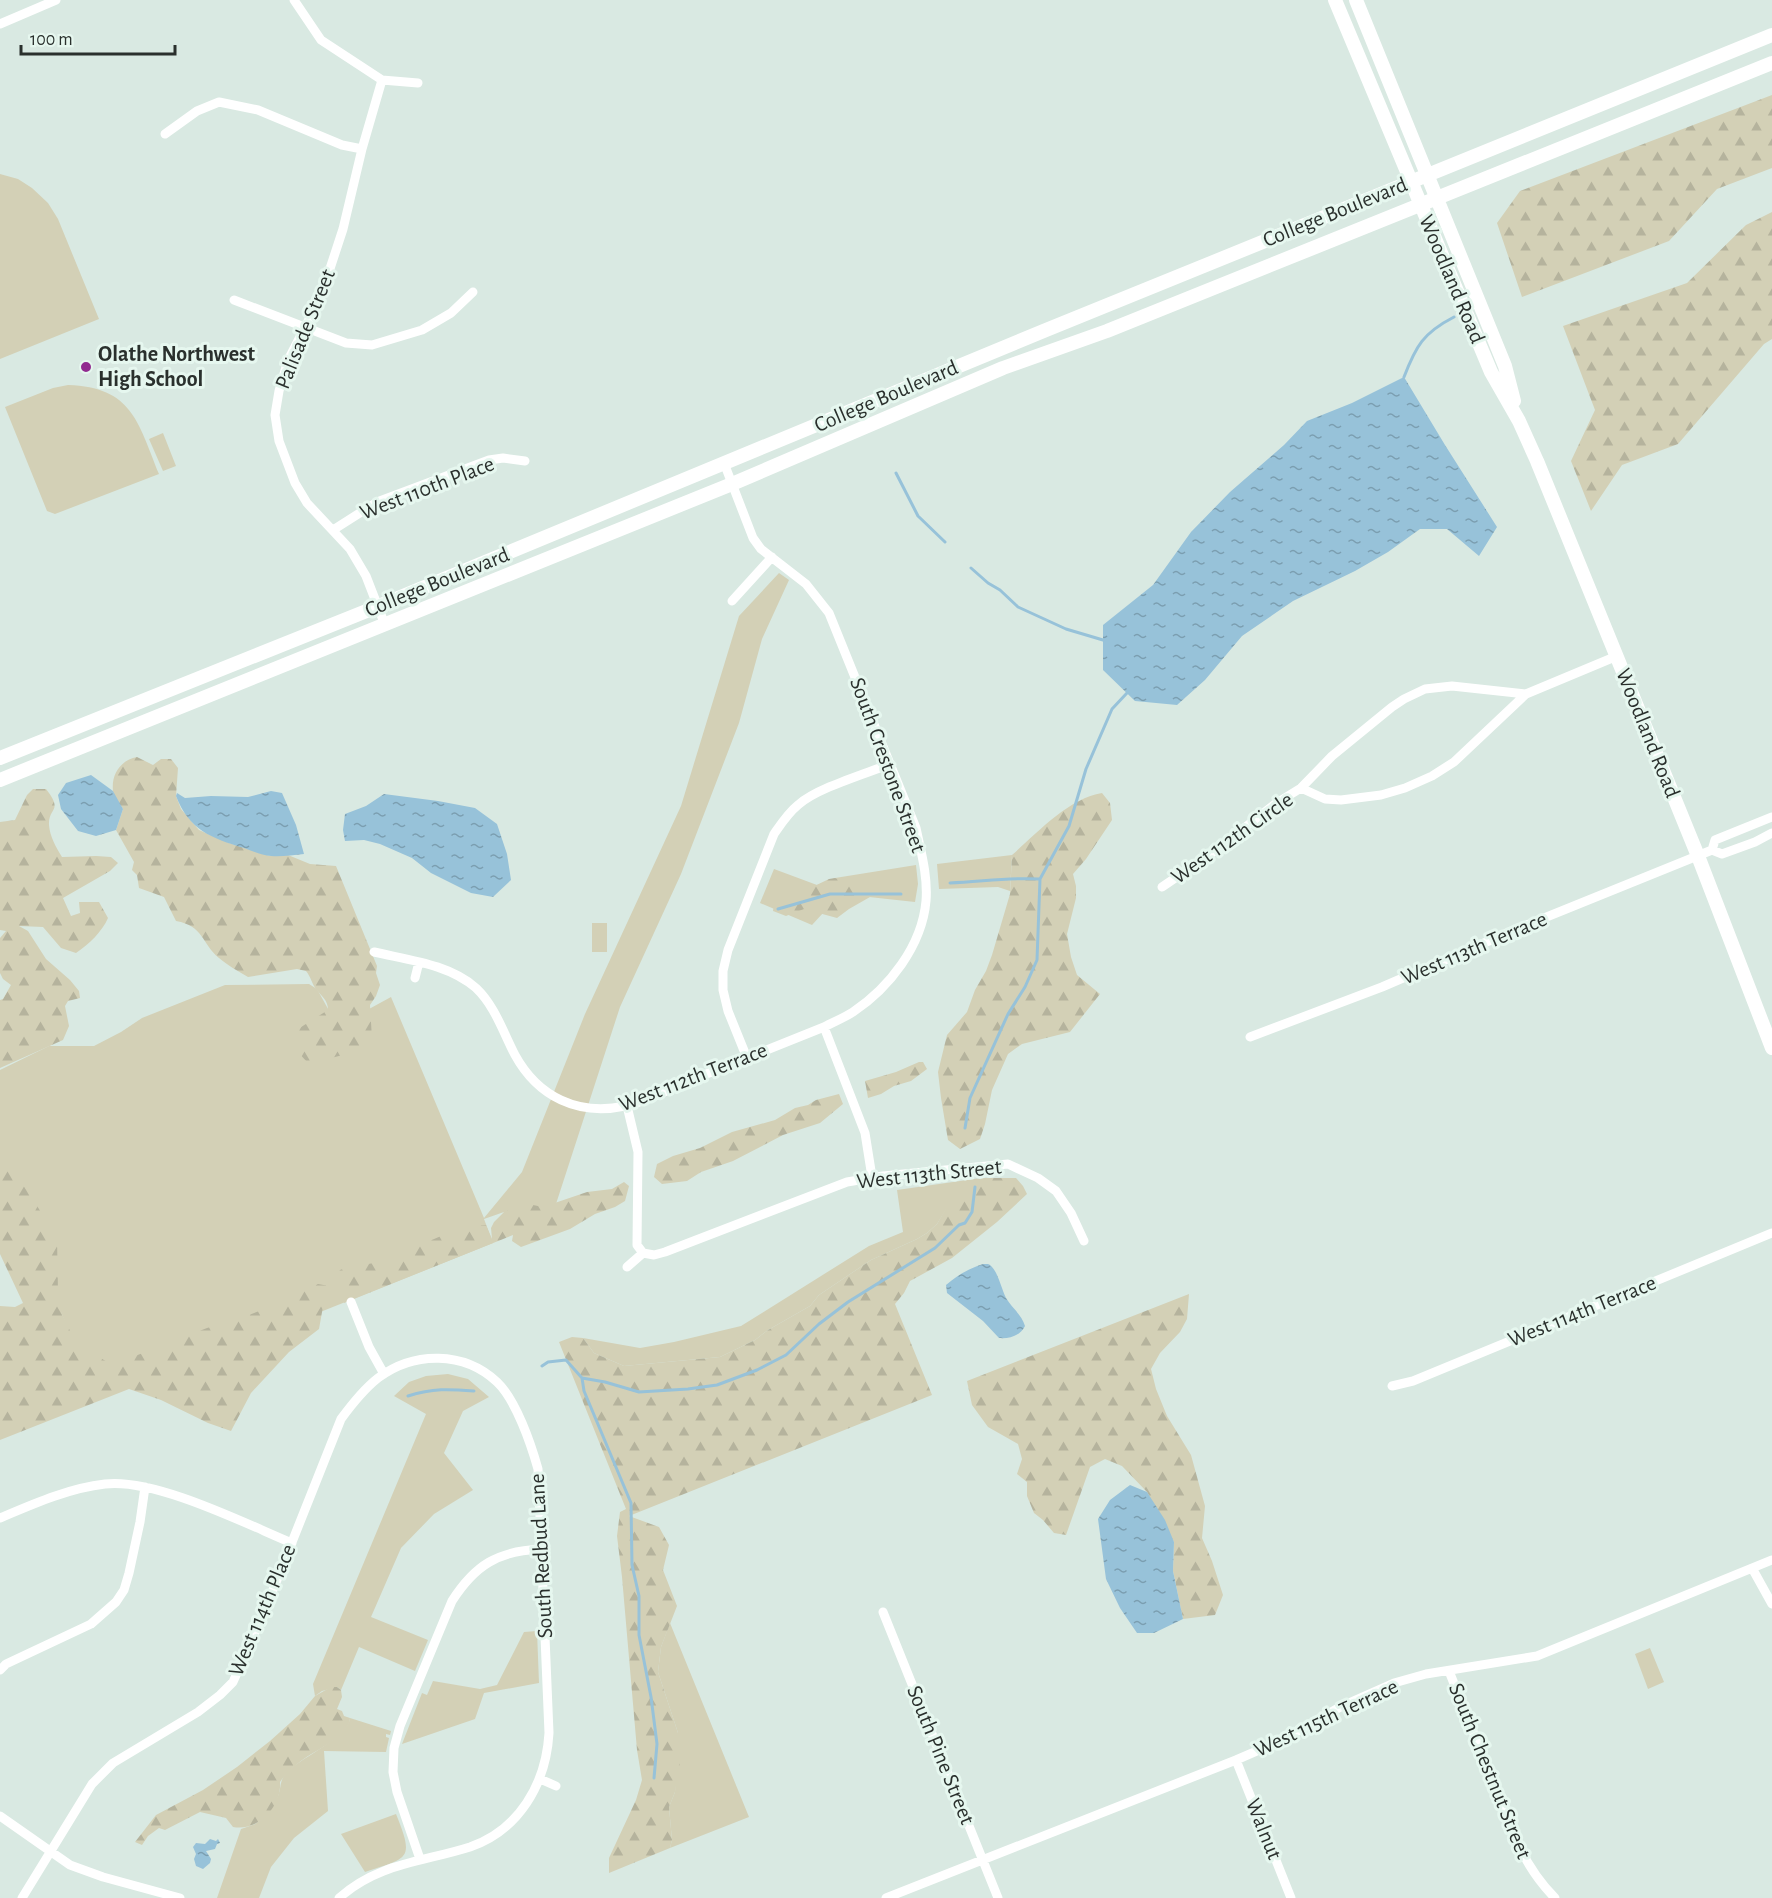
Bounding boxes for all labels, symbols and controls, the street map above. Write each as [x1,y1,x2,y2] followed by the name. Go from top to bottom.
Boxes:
[21,18,176,56] scale bar
[30,31,73,49] text: 100 m
[1260,173,1410,251] street label: College Boulevard
[1415,212,1489,346] street label: Woodland Road
[271,266,339,392] street label: Palisade Street
[98,343,255,390] place label: Olathe Northwest High School
[811,356,961,436] street label: College Boulevard
[79,360,93,374] marker: Olathe Northwest High School
[357,452,497,524] street label: West 110th Place
[362,543,512,621] street label: College Boulevard
[1612,665,1684,801] street label: Woodland Road
[846,674,930,856] street label: South Crestone Street
[1167,788,1297,888] street label: West 112th Circle
[1398,907,1550,989] street label: West 113th Terrace
[616,1039,770,1115] street label: West 112th Terrace
[855,1155,1003,1193] street label: West 113th Street
[1505,1271,1659,1351] street label: West 114th Terrace
[526,1473,556,1639] street label: South Redbud Lane
[224,1541,300,1679] street label: West 114th Place
[1251,1675,1401,1761] street label: West 115th Terrace
[1445,1680,1535,1862] street label: South Chestnut Street
[903,1682,979,1828] street label: South Pine Street
[1242,1795,1286,1863] street label: Walnut

